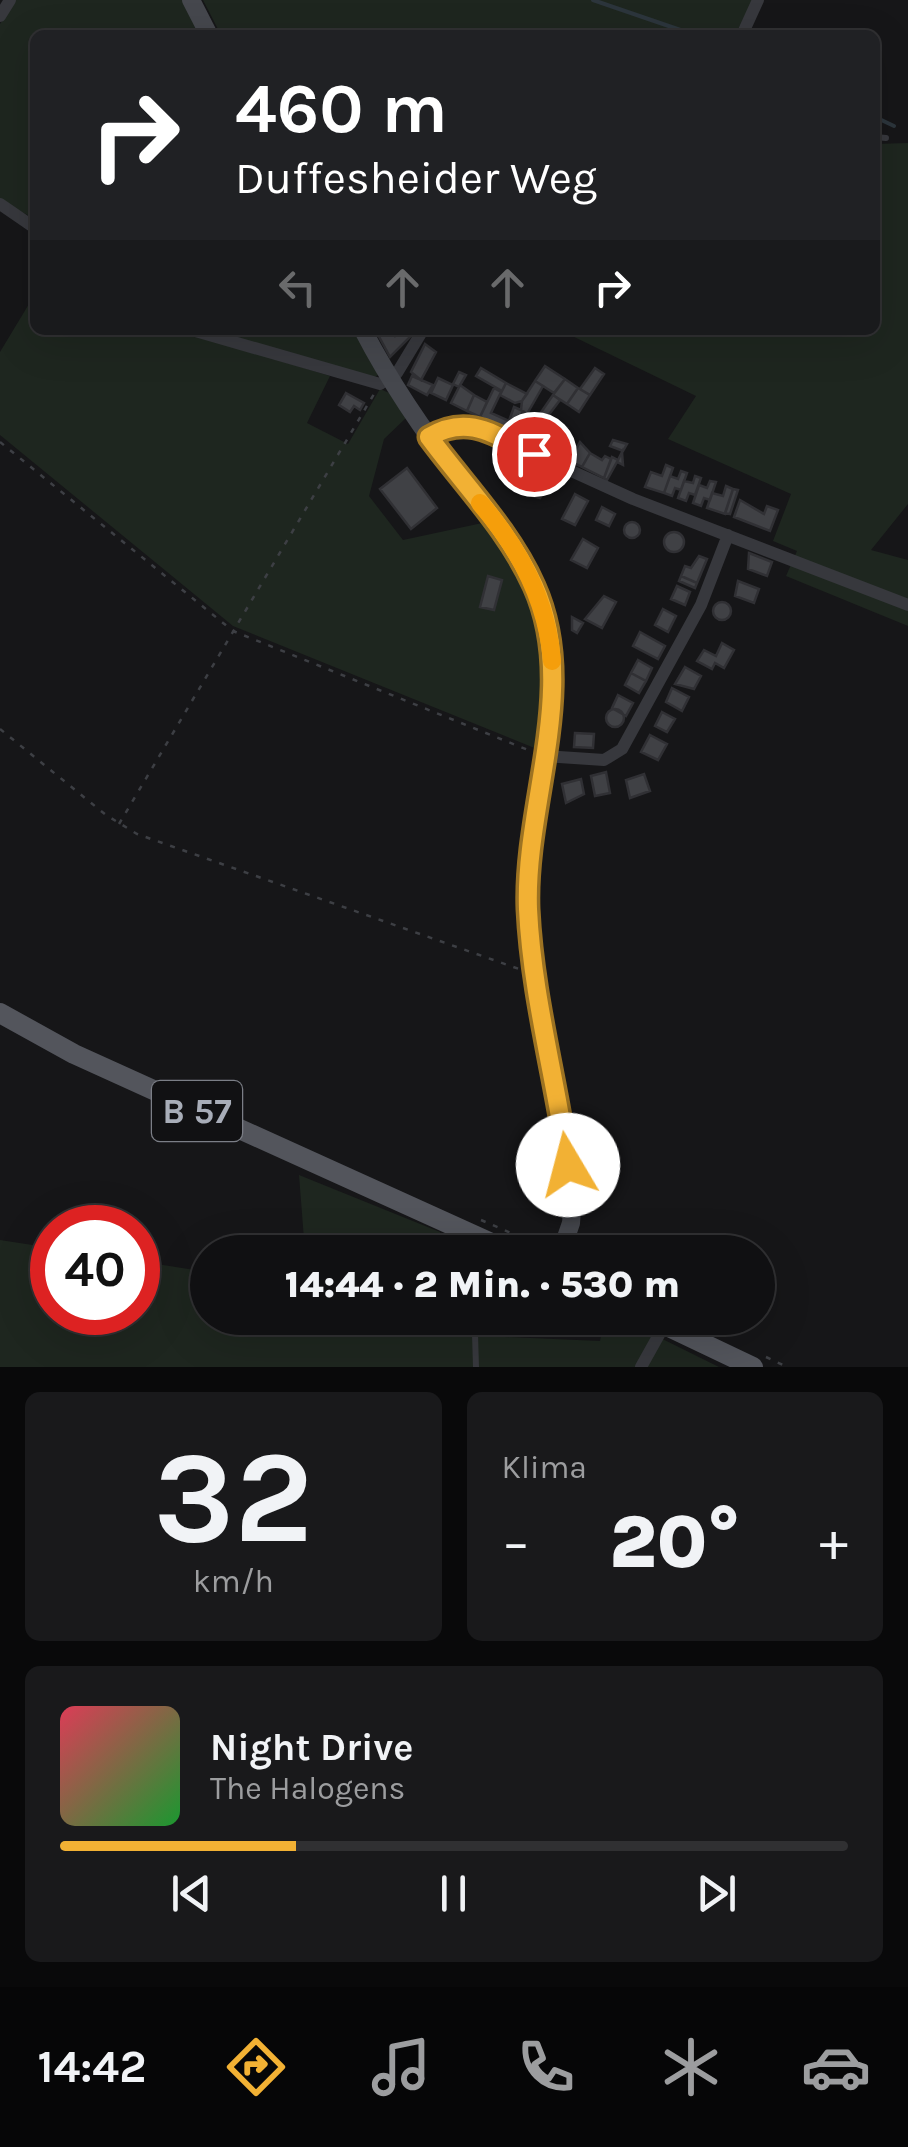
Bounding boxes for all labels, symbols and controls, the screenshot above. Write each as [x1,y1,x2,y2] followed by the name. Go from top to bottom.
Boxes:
[235,68,448,150] text: 460 m
[70,70,200,200] icon: right
[235,152,597,204] text: Duffesheider Weg
[270,260,325,315] icon: left
[375,260,430,315] icon: ahead
[480,260,535,315] icon: ahead
[585,260,640,315] icon: right
[492,412,577,497] pin
[507,427,562,482] icon: arrive
[152,1081,242,1141] road number: B 57
[516,1113,620,1217] position arrow
[30,1205,160,1335] speed limit sign: 40
[285,1262,680,1307] text: 14:44 · 2 Min. · 530 m
[153,1422,313,1574] text: 32
[502,1449,587,1486] text: Klima
[609,1498,740,1586] text: 20°
[502,1510,530,1574] text: −
[819,1510,848,1574] text: +
[193,1563,274,1600] text: km/h
[210,1725,413,1770] text: Night Drive
[210,1770,405,1807] text: The Halogens
[164,1866,219,1921] icon: previous
[426,1866,481,1921] icon: pause
[689,1866,744,1921] icon: next
[221,2032,291,2102] icon: directions
[366,2032,436,2102] icon: music
[511,2032,581,2102] icon: phone
[656,2032,726,2102] icon: climate
[801,2032,871,2102] icon: car
[37,2041,146,2093] text: 14:42

